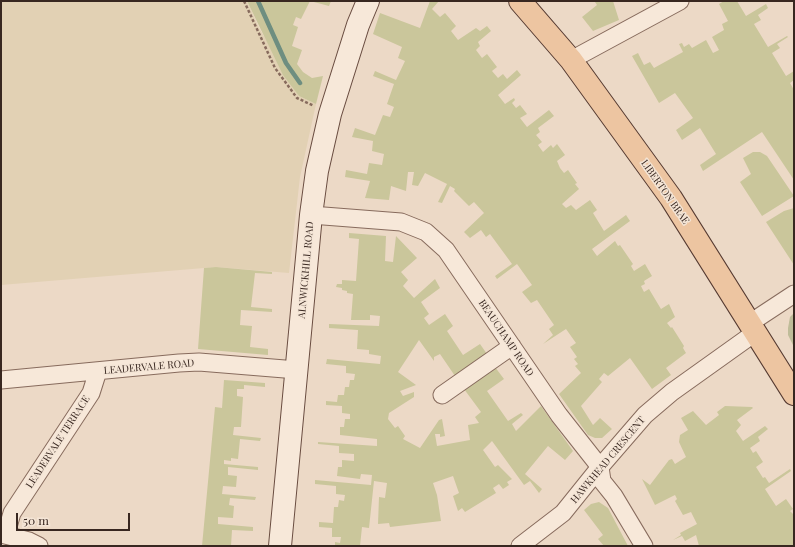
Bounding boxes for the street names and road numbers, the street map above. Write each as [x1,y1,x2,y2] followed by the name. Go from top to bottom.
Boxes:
[638,157,692,227] street label: LIBERTON BRAE
[296,221,316,319] street label: ALNWICKHILL ROAD
[476,297,536,379] street label: BEAUCHAMP ROAD
[103,357,195,377] street label: LEADERVALE ROAD
[23,393,93,491] street label: LEADERVALE TERRACE
[568,414,648,506] street label: HAWKHEAD CRESCENT

